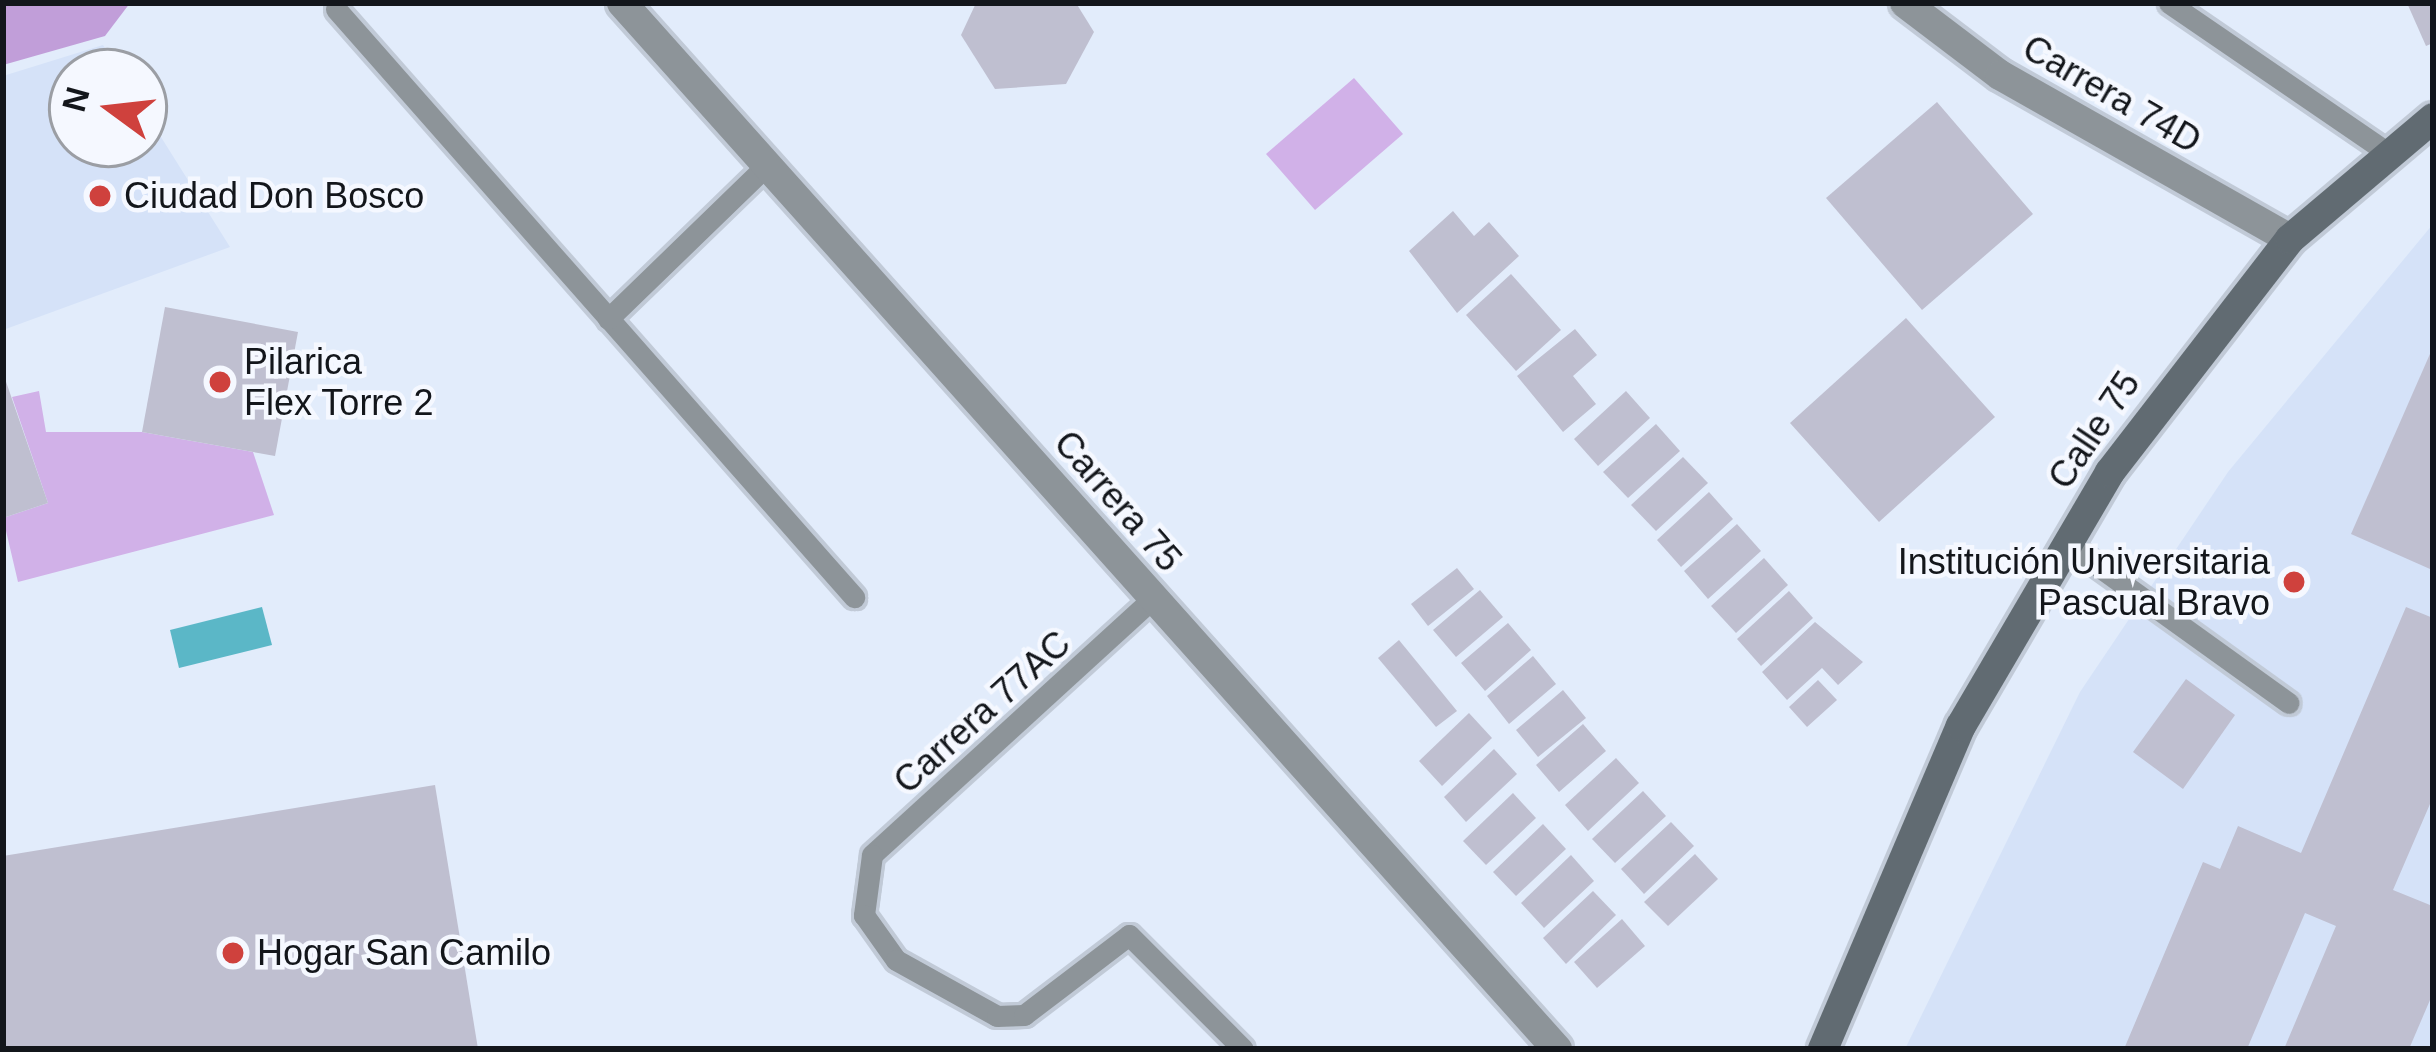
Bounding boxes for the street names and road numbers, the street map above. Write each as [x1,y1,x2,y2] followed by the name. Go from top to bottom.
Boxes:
[2015,26,2209,162] street label: Carrera 74D
[2039,363,2149,497] street label: Calle 75
[1045,422,1191,580] street label: Carrera 75
[885,622,1079,802] street label: Carrera 77AC

